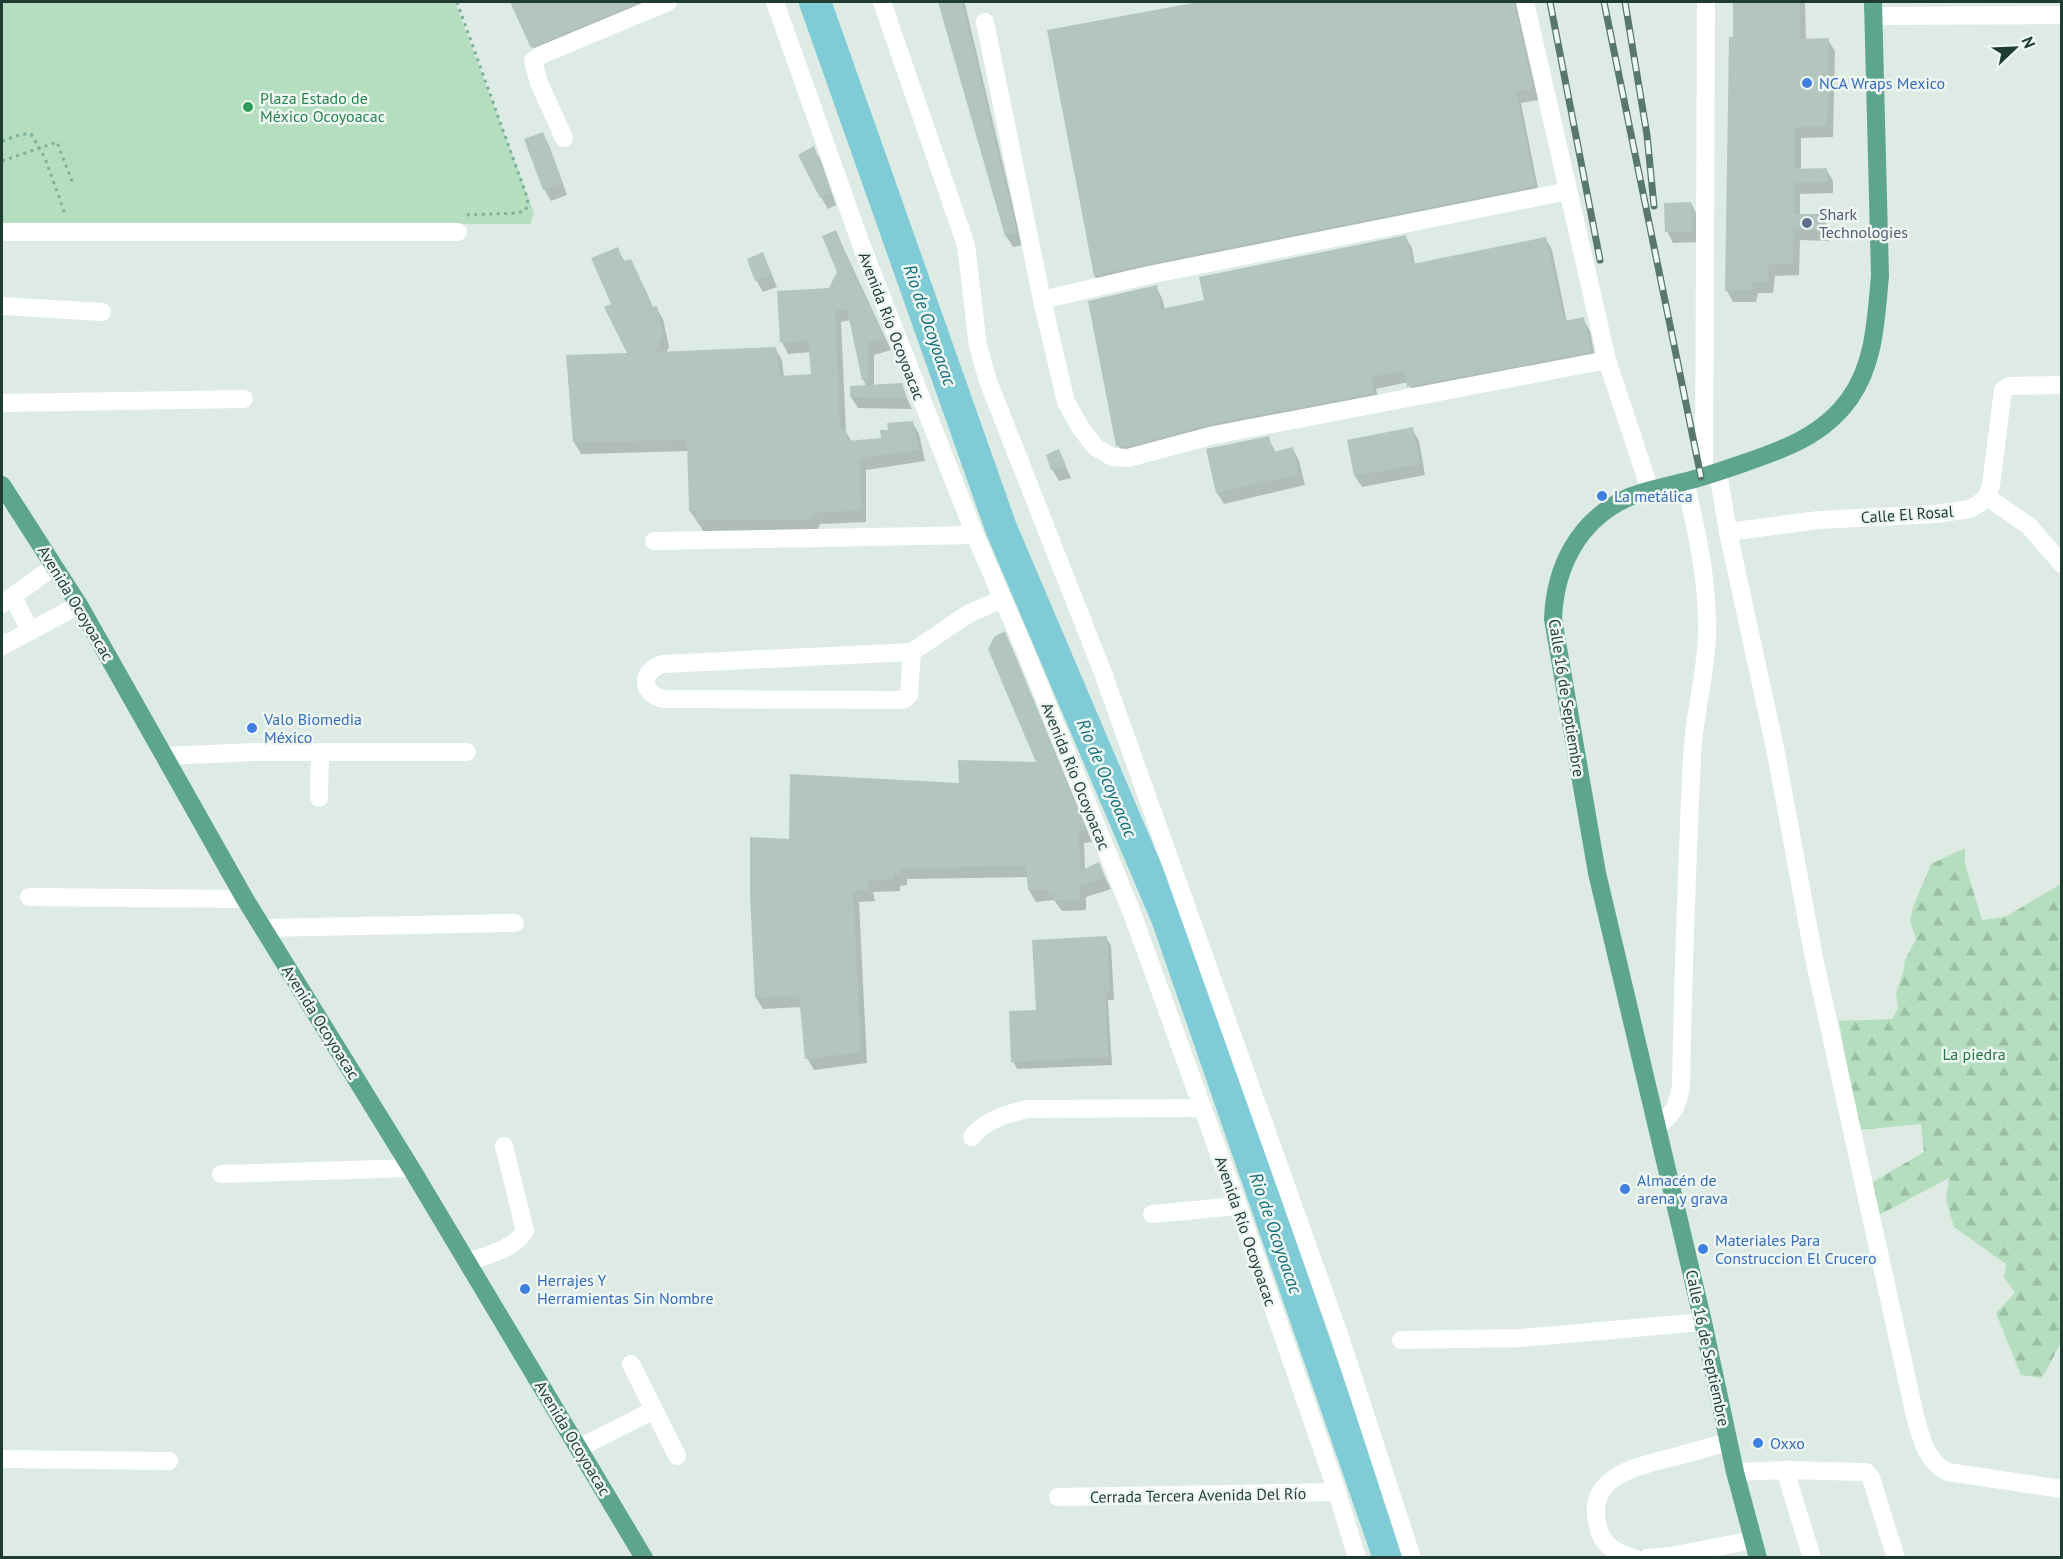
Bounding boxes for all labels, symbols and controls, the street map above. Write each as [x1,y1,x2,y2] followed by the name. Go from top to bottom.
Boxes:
[1985,18,2045,78] north arrow
[2018,33,2040,51] text: N
[1819,73,1945,93] place label: NCA Wraps Mexico
[1800,76,1814,90] marker: NCA Wraps Mexico
[260,88,385,126] place label: Plaza Estado de México Ocoyoacac
[241,100,255,114] marker: Plaza Estado de México Ocoyoacac
[1819,204,1908,242] place label: Shark Technologies
[1800,216,1814,230] marker: Shark Technologies
[855,249,929,403] street label: Avenida Río Ocoyoacac
[899,261,962,389] water label: Rio de Ocoyoacac
[1614,486,1693,506] place label: La metálica
[1595,489,1609,503] marker: La metálica
[1860,501,1954,527] street label: Calle El Rosal
[34,542,118,664] street label: Avenida Ocoyoacac
[1545,618,1589,778] street label: Calle 16 de Septiembre
[1037,699,1115,853] street label: Avenida Río Ocoyoacac
[263,709,362,747] place label: Valo Biomedia México
[1072,715,1143,841] water label: Rio de Ocoyoacac
[245,721,259,735] marker: Valo Biomedia México
[278,961,364,1083] street label: Avenida Ocoyoacac
[1942,1044,2006,1064] park label: La piedra
[1211,1153,1281,1309] street label: Avenida Río Ocoyoacac
[1245,1169,1308,1297] water label: Rio de Ocoyoacac
[1637,1170,1728,1208] place label: Almacén de arena y grava
[1618,1182,1632,1196] marker: Almacén de arena y grava
[1715,1230,1877,1268] place label: Materiales Para Construccion El Crucero
[1696,1242,1710,1256] marker: Materiales Para Construccion El Crucero
[1682,1268,1734,1428] street label: Calle 16 de Septiembre
[537,1270,714,1308] place label: Herrajes Y Herramientas Sin Nombre
[518,1282,532,1296] marker: Herrajes Y Herramientas Sin Nombre
[531,1377,615,1499] street label: Avenida Ocoyoacac
[1770,1433,1805,1453] place label: Oxxo
[1751,1436,1765,1450] marker: Oxxo
[1090,1483,1306,1507] street label: Cerrada Tercera Avenida Del Río

